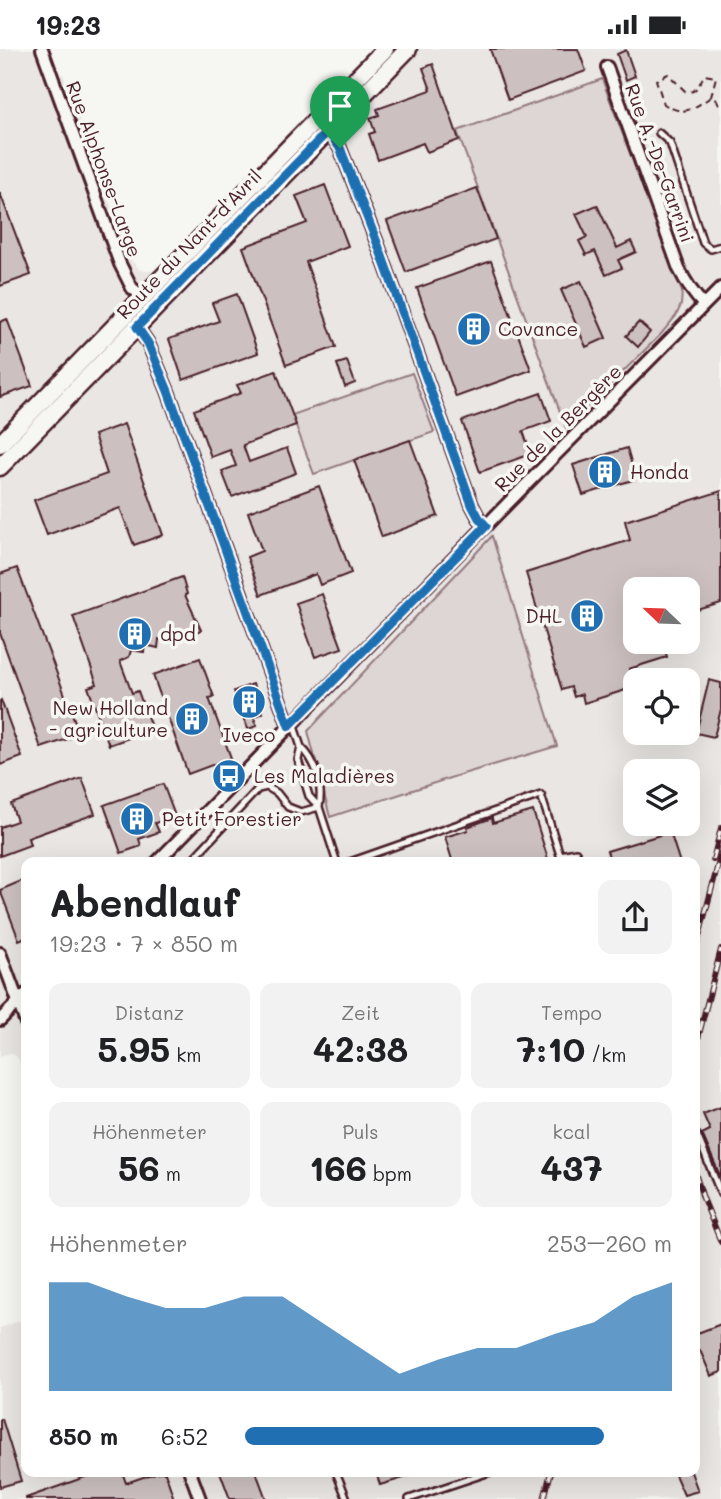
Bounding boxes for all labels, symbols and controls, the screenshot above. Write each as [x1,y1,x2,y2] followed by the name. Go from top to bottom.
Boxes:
[35,8,101,42] text: 19:23
[310,76,370,148] pin
[61,77,148,260] street label: Rue Alphonse-Large
[620,80,701,246] street label: Rue A.-De-Garrini
[321,87,359,125] icon: arrive
[111,163,267,324] street label: Route du Nant-d'Avril
[455,310,493,348] building icon: Covance
[498,316,578,341] place label: Covance
[489,359,627,497] street label: Rue de la Bergère
[586,453,624,491] building icon: Honda
[630,459,689,484] place label: Honda
[623,577,700,655] north arrow
[623,577,700,836] map controls
[568,597,606,635] building icon: DHL
[525,603,562,628] place label: DHL
[116,615,154,653] building icon: dpd
[160,621,196,646] place label: dpd
[623,668,700,745] button: locate
[230,683,268,721] building icon: Iveco
[49,695,168,742] place label: New Holland - agriculture
[173,700,211,738] building icon: New Holland - agriculture
[223,722,275,747] place label: Iveco
[210,757,248,795] bus stop icon: Les Maladières
[623,759,700,836] button: layers
[254,763,395,788] place label: Les Maladières
[118,800,156,838] building icon: Petit Forestier
[162,806,302,831] place label: Petit Forestier
[49,877,240,927] text: Abendlauf
[598,880,672,954] button: share
[49,928,238,958] text: 19:23 · 7 × 850 m
[115,1000,184,1025] text: Distanz
[341,1000,380,1025] text: Zeit
[541,1000,602,1025] text: Tempo
[97,1025,170,1071] text: 5.95
[313,1025,408,1071] text: 42:38
[517,1025,585,1071] text: 7:10
[170,1042,202,1067] text: km
[585,1042,626,1067] text: /km
[92,1119,207,1144] text: Höhenmeter
[342,1119,379,1144] text: Puls
[553,1119,590,1144] text: kcal
[118,1144,160,1190] text: 56
[309,1144,367,1190] text: 166
[540,1144,603,1190] text: 437
[160,1161,181,1186] text: m
[367,1161,412,1186] text: bpm
[49,1228,187,1258] text: Höhenmeter
[547,1228,672,1258] text: 253–260 m
[49,1421,118,1451] text: 850 m
[161,1421,208,1451] text: 6:52

